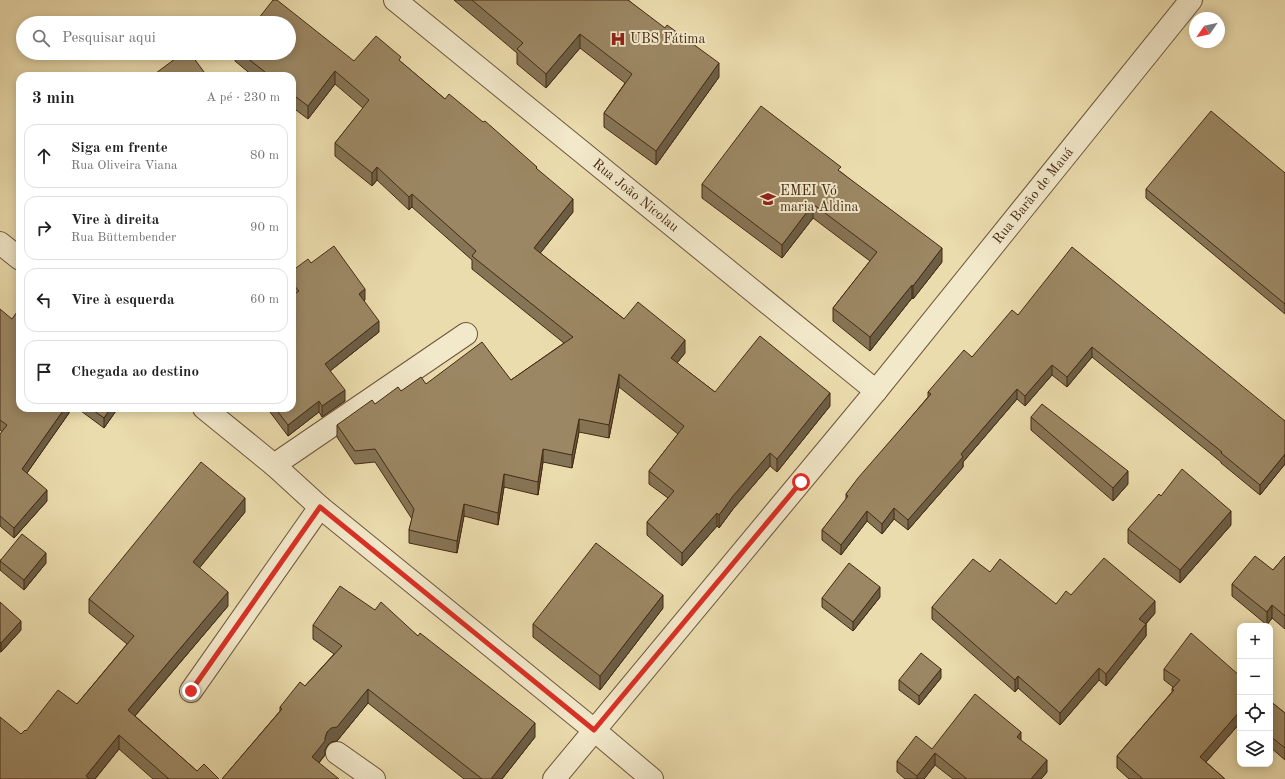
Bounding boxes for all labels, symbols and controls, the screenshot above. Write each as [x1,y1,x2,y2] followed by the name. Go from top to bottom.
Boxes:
[1189,12,1225,48] north arrow
[16,16,296,60] search box
[30,27,52,49] icon: search
[609,30,627,48] hospital icon: UBS Fátima
[62,31,156,46] text: Pesquisar aqui
[630,32,705,46] place label: UBS Fátima
[32,90,75,107] text: 3 min
[206,91,280,104] text: A pé · 230 m
[71,141,168,156] text: Siga em frente
[33,145,55,167] icon: ahead
[990,145,1076,247] street label: Rua Barão de Mauá
[250,149,279,162] text: 80 m
[590,157,682,235] street label: Rua João Nicolau
[71,159,177,172] text: Rua Oliveira Viana
[780,184,859,214] place label: EMEI Vó maria Aldina
[759,190,777,208] school or university icon: EMEI Vó maria Aldina
[71,213,159,228] text: Vire à direita
[33,217,55,239] icon: right
[250,221,279,234] text: 90 m
[71,231,176,244] text: Rua Büttembender
[33,289,55,311] icon: left
[71,293,175,308] text: Vire à esquerda
[250,293,279,306] text: 60 m
[33,361,55,383] icon: arrive
[71,365,199,380] text: Chegada ao destino
[792,473,810,491] route start
[1237,623,1273,767] map controls
[1237,623,1273,659] button: +
[1237,659,1273,695] button: −
[182,682,200,700] route end
[1237,695,1273,731] button: locate
[1237,731,1273,767] button: layers

